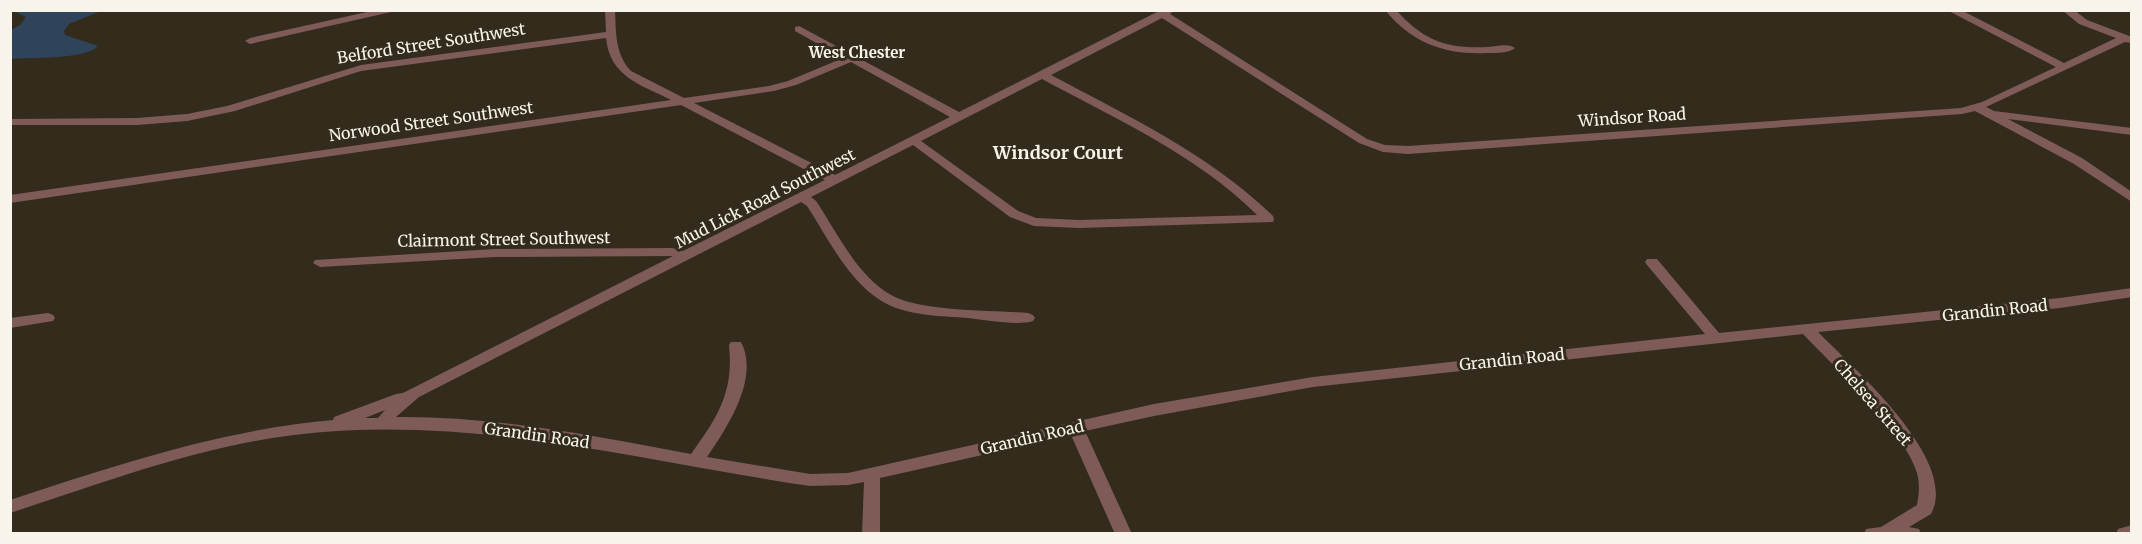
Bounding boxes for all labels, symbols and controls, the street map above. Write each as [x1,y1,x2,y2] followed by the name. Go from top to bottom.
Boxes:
[335,18,527,68] street label: Belford Street Southwest
[808,43,905,62] district label: West Chester
[327,97,535,145] street label: Norwood Street Southwest
[1576,103,1687,131] street label: Windsor Road
[992,141,1124,164] district label: Windsor Court
[672,143,859,252] street label: Mud Lick Road Southwest
[397,227,611,251] street label: Clairmont Street Southwest
[1941,294,2049,325] street label: Grandin Road
[1458,343,1566,374] street label: Grandin Road
[1830,354,1917,450] street label: Chelsea Street
[978,415,1086,459] street label: Grandin Road
[483,418,591,452] street label: Grandin Road

